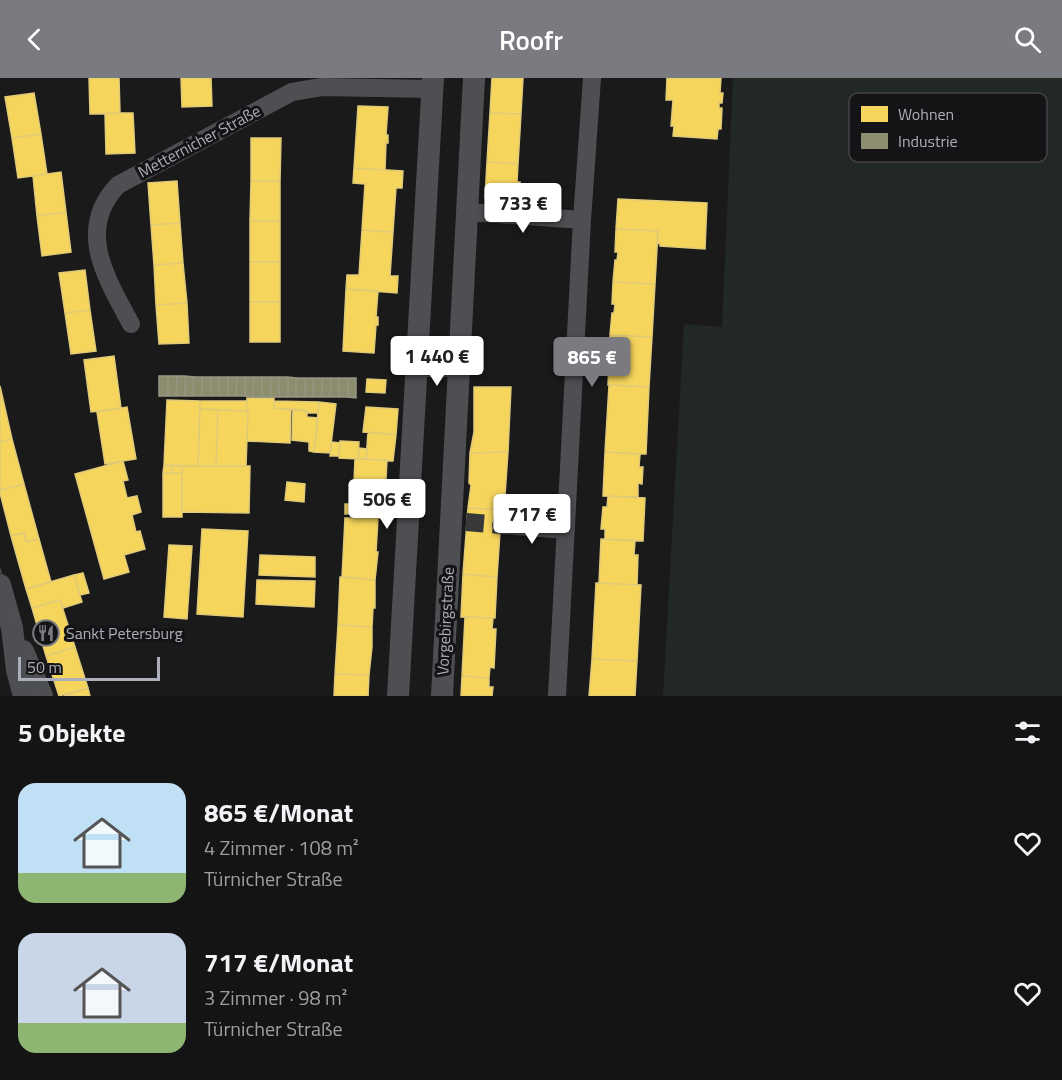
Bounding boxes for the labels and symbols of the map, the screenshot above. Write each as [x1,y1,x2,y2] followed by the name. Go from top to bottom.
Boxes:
[849,93,1047,162] legend
[133,98,265,184] street label: Metternicher Straße
[898,102,954,126] text: Wohnen
[898,129,958,153] text: Industrie
[481,183,565,234] pin: 733 €
[382,336,492,387] pin: 1 440 €
[550,337,634,388] pin: 865 €
[345,479,429,530] pin: 506 €
[490,494,574,545] pin: 717 €
[430,566,460,676] street label: Vorgebirgstraße
[31,618,61,648] restaurant icon: Sankt Petersburg
[66,621,183,645] place label: Sankt Petersburg
[18,654,160,682] scale bar

